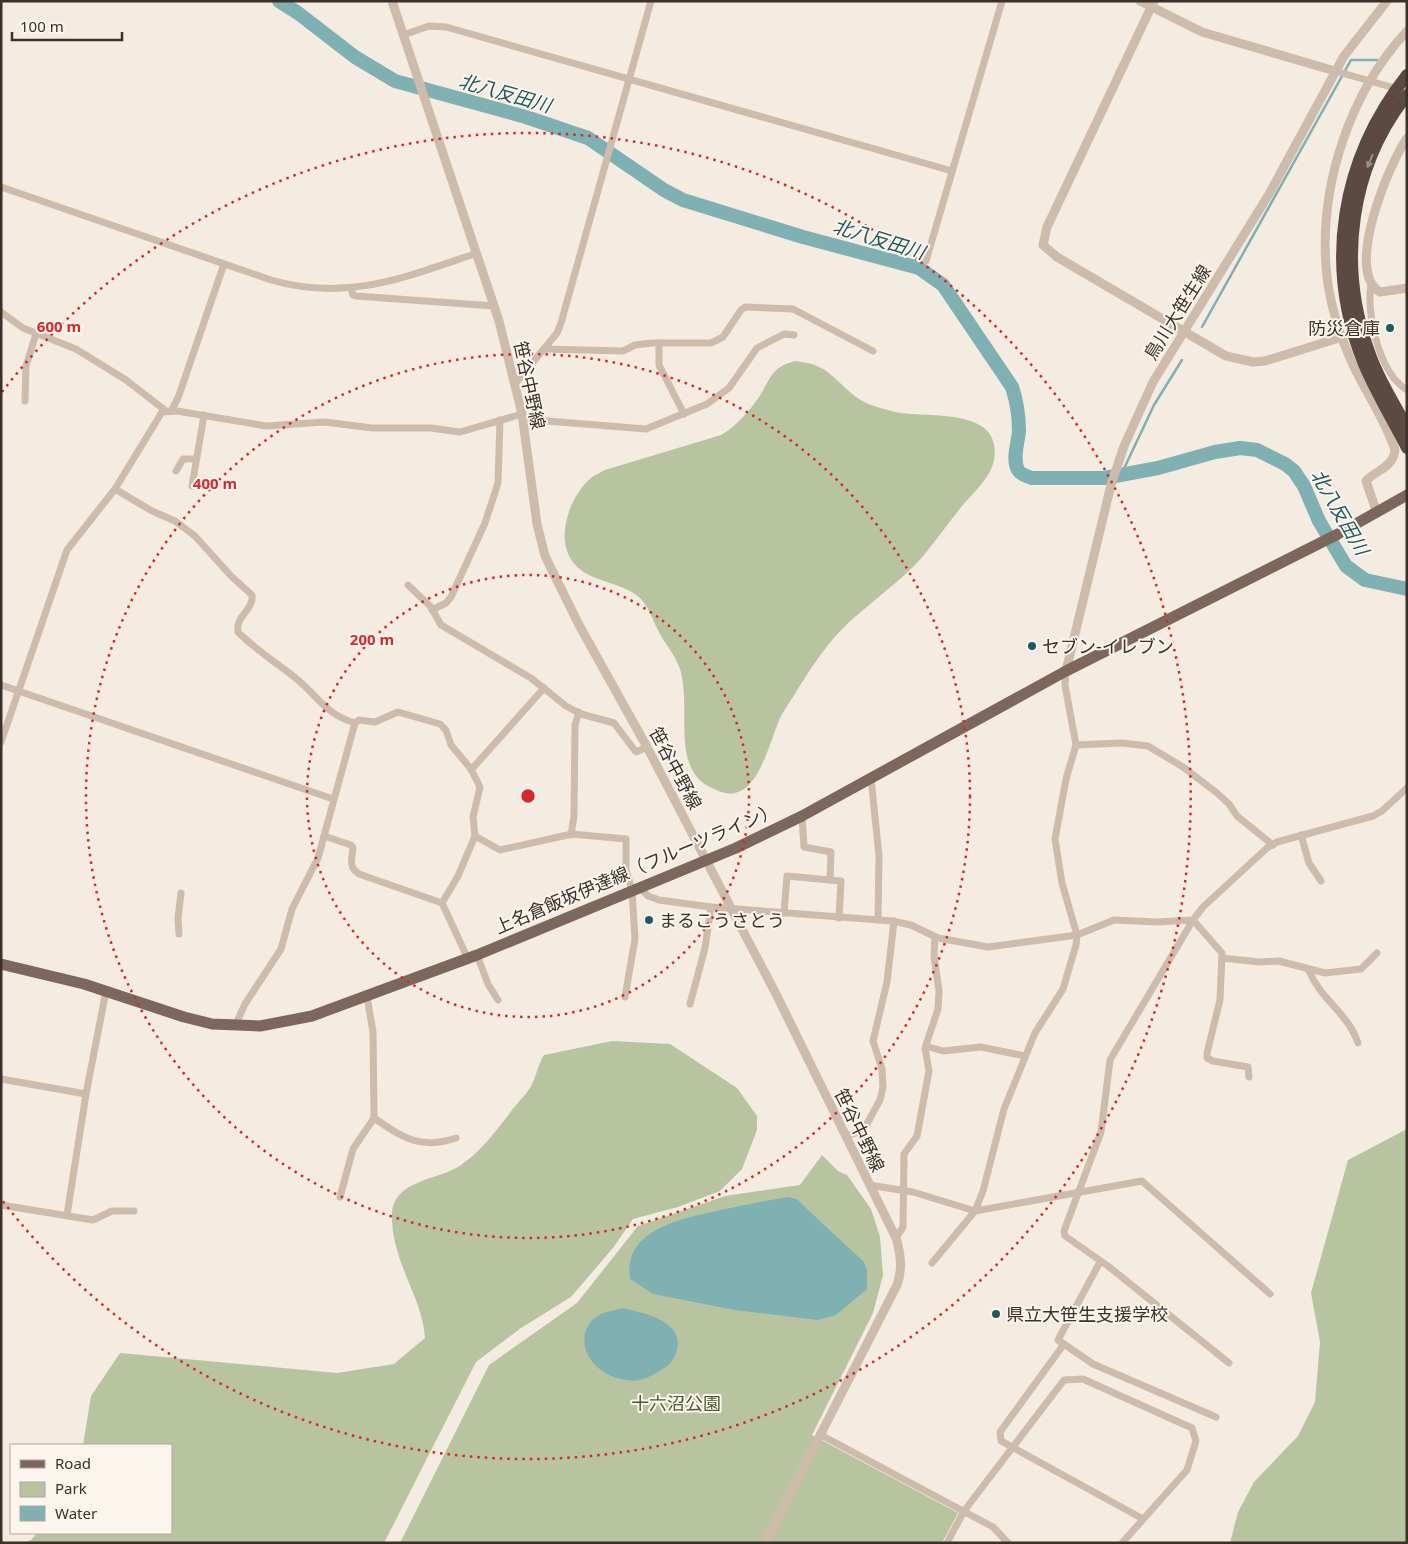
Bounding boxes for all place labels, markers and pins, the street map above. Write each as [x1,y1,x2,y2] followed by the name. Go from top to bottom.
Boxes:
[1308,316,1380,340] place label: 防災倉庫
[1384,322,1396,334] marker: 防災倉庫
[1042,634,1174,658] place label: セブン-イレブン
[1026,640,1038,652] marker: セブン-イレブン
[519,787,537,805] centre of rings
[659,908,785,932] place label: まるこうさとう
[643,914,655,926] marker: まるこうさとう
[1006,1302,1168,1326] place label: 県立大笹生支援学校
[990,1308,1002,1320] marker: 県立大笹生支援学校

